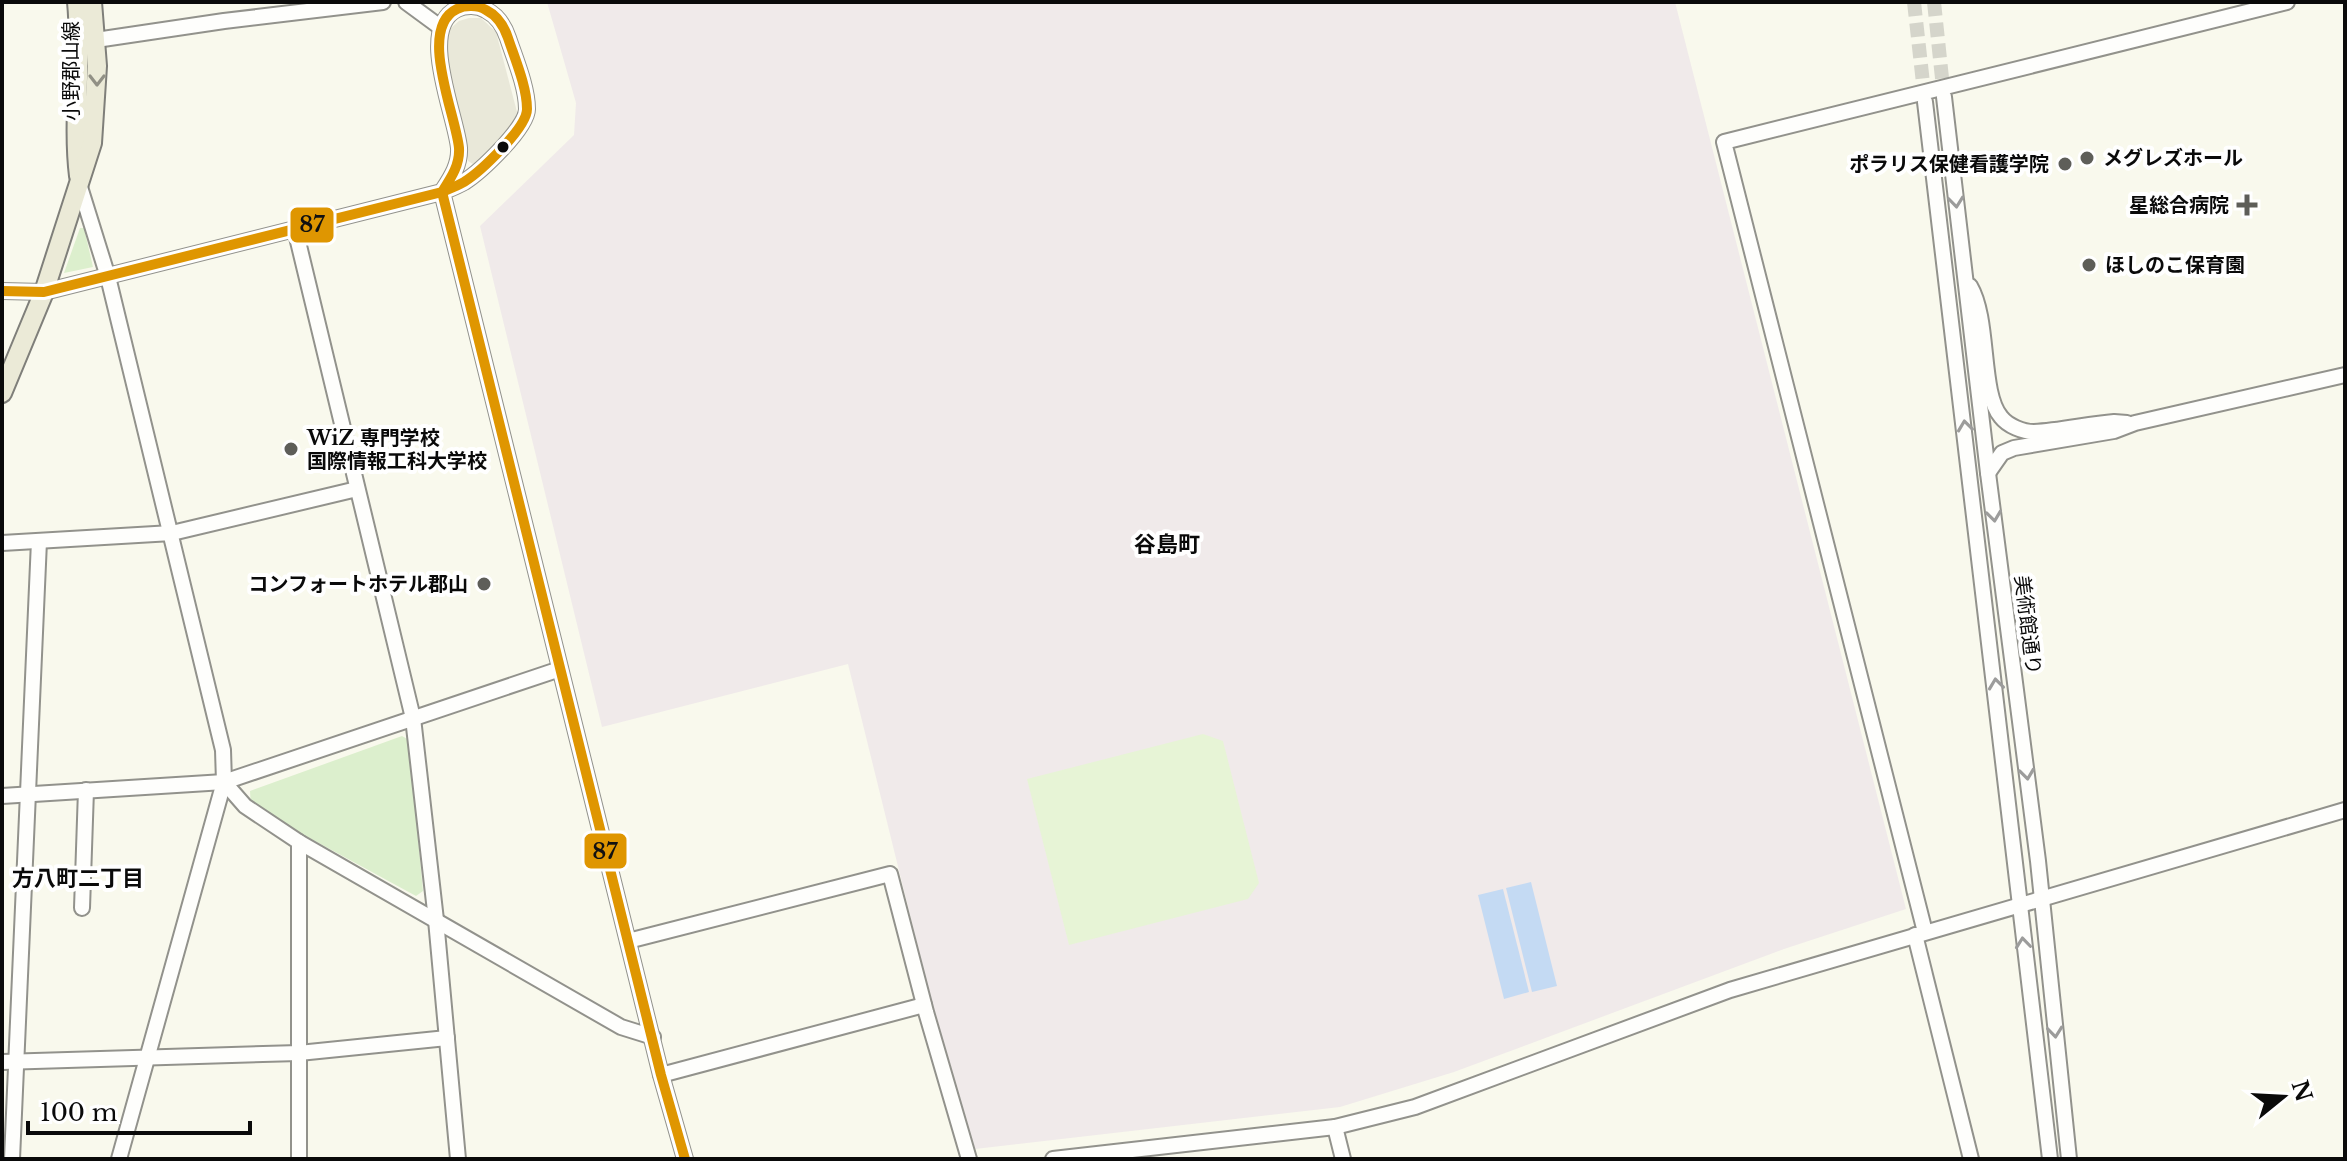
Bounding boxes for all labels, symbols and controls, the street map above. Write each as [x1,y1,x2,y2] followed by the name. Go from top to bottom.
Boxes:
[59,21,83,121] street label: 小野郡山線
[88,74,106,87] one-way arrow
[495,139,511,155] unlabelled marker
[2103,146,2243,170] place label: メグレズホール
[2078,149,2096,167] marker: メグレズホール
[1849,152,2049,176] place label: ポラリス保健看護学院
[2056,155,2074,173] marker: ポラリス保健看護学院
[2129,193,2229,217] place label: 星総合病院
[2236,194,2258,216] marker: 星総合病院
[1948,196,1965,209] one-way arrow
[289,206,335,244] line badge: 87
[299,211,325,238] text: 87
[2105,253,2245,277] place label: ほしのこ保育園
[2080,256,2098,274] marker: ほしのこ保育園
[1956,419,1973,432] one-way arrow
[306,426,487,473] place label: WiZ 専門学校 国際情報工科大学校
[282,440,300,458] marker: WiZ 専門学校 国際情報工科大学校
[1985,509,2002,523] one-way arrow
[1134,531,1200,558] district label: 谷島町
[249,572,468,596] place label: コンフォートホテル郡山
[2010,574,2046,676] street label: 美術館通り
[475,575,493,593] marker: コンフォートホテル郡山
[1987,677,2004,690] one-way arrow
[2018,767,2035,781] one-way arrow
[583,832,628,870] line badge: 87
[592,838,618,865] text: 87
[12,865,144,892] district label: 方八町二丁目
[2015,936,2032,949] one-way arrow
[2046,1026,2063,1039] one-way arrow
[2243,1057,2323,1137] north arrow
[2286,1077,2318,1105] text: N
[28,1085,250,1135] scale bar
[40,1098,118,1127] text: 100 m

